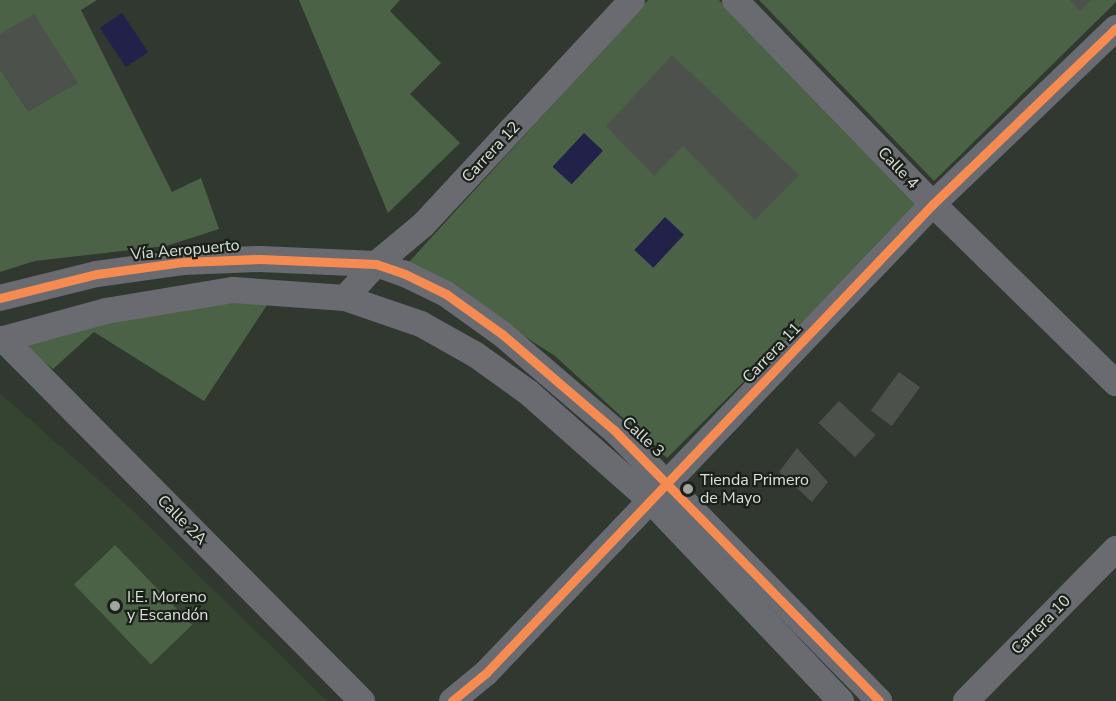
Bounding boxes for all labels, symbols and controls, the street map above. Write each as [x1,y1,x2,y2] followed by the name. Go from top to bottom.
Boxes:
[458,118,524,186] street label: Carrera 12
[874,143,922,193] street label: Calle 4
[130,236,240,264] street label: Vía Aeropuerto
[739,319,805,387] street label: Carrera 11
[618,413,668,461] street label: Calle 3
[700,470,809,508] place label: Tienda Primero de Mayo
[681,482,695,496] marker: Tienda Primero de Mayo
[153,491,211,549] street label: Calle 2A
[127,587,208,625] place label: I.E. Moreno y Escandón
[1007,591,1075,659] street label: Carrera 10
[108,599,122,613] marker: I.E. Moreno y Escandón

